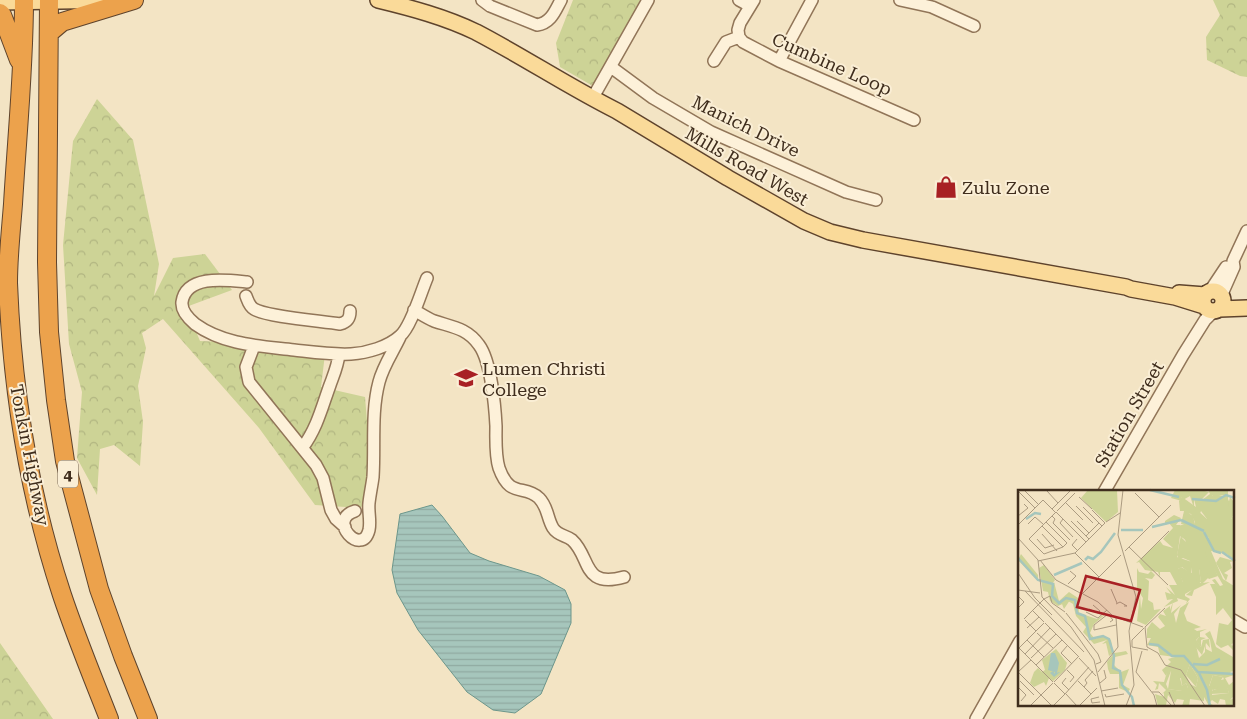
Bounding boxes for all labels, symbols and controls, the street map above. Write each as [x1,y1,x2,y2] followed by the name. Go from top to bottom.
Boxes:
[769,28,895,100] street label: Cumbine Loop
[689,91,803,161] street label: Manich Drive
[682,122,812,210] street label: Mills Road West
[933,174,959,200] shop icon: Zulu Zone
[962,177,1050,198] place label: Zulu Zone
[1090,357,1168,471] street label: Station Street
[482,358,606,400] place label: Lumen Christi College
[453,365,479,391] school or university icon: Lumen Christi College
[6,383,54,528] street label: Tonkin Highway
[58,460,78,488] road number: 4
[1018,490,1234,706] inset map

